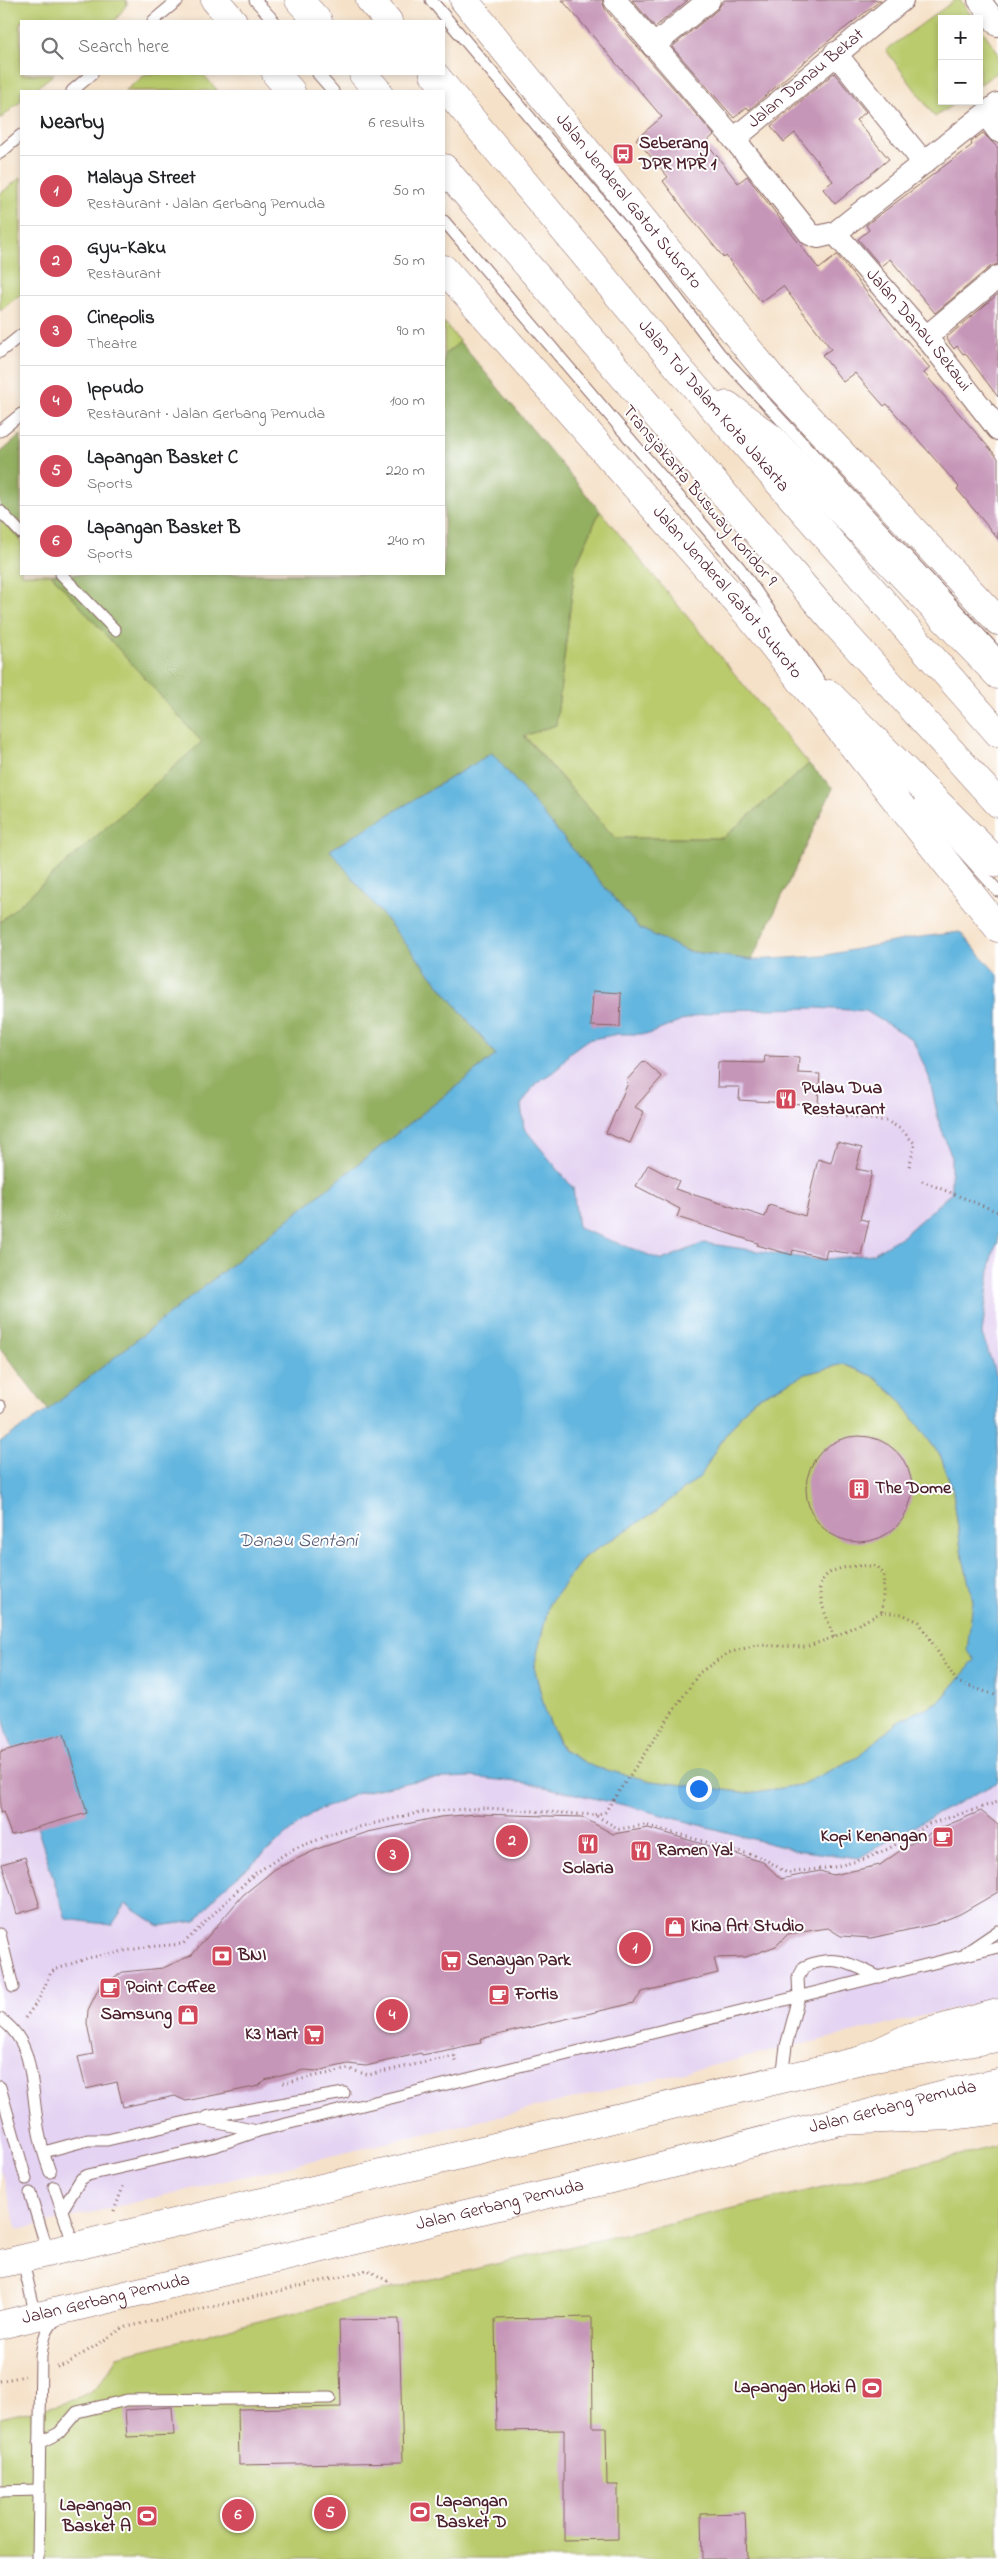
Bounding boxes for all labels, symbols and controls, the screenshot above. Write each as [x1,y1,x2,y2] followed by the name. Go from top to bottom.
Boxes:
[938,15,983,105] map controls
[938,15,983,60] button: +
[20,20,445,75] search box
[742,23,871,135] street label: Jalan Danau Bekat
[38,34,66,62] icon: search
[78,34,169,61] text: Search here
[938,60,983,105] button: −
[40,108,104,138] text: Nearby
[549,108,708,295] street label: Jalan Jenderal Gatot Subroto
[368,111,425,135] text: 6 results
[638,131,717,178] place label: Seberang DPR MPR 1
[611,142,635,166] bus stop icon: Seberang DPR MPR 1
[87,165,196,192] text: Malaya Street
[53,179,59,203] text: 1
[393,179,425,203] text: 50 m
[87,192,325,216] text: Restaurant · Jalan Gerbang Pemuda
[87,235,166,262] text: Gyu-Kaku
[52,249,60,273] text: 2
[393,249,425,273] text: 50 m
[87,262,161,286] text: Restaurant
[859,263,977,397] street label: Jalan Danau Sekawi
[87,305,155,332] text: Cinepolis
[631,314,795,498] street label: Jalan Tol Dalam Kota Jakarta
[53,319,59,343] text: 3
[397,319,425,343] text: 90 m
[87,332,137,356] text: Theatre
[87,375,144,402] text: Ippudo
[53,389,59,413] text: 4
[390,389,425,413] text: 100 m
[615,400,783,593] street label: Transjakarta Busway Koridor 9
[87,402,325,426] text: Restaurant · Jalan Gerbang Pemuda
[87,445,238,472] text: Lapangan Basket C
[51,459,61,483] text: 5
[386,459,425,483] text: 220 m
[87,472,133,496] text: Sports
[646,501,808,685] street label: Jalan Jenderal Gatot Subroto
[87,515,241,542] text: Lapangan Basket B
[52,529,60,553] text: 6
[387,529,425,553] text: 240 m
[87,542,133,566] text: Sports
[802,1076,886,1123] place label: Pulau Dua Restaurant
[774,1087,798,1111] restaurant icon: Pulau Dua Restaurant
[875,1476,952,1502] place label: The Dome
[847,1477,871,1501] building icon: The Dome
[239,1528,359,1555] water label: Danau Sentani
[686,1776,712,1802] your location
[496,1822,528,1860] pin: 2
[820,1824,927,1851] place label: Kopi Kenangan
[931,1825,955,1849] cafe icon: Kopi Kenangan
[576,1832,600,1856] restaurant icon: Solaria
[377,1836,409,1874] pin: 3
[657,1838,733,1864] place label: Ramen Ya!
[629,1839,653,1863] restaurant icon: Ramen Ya!
[562,1856,614,1882] place label: Solaria
[691,1914,804,1940] place label: Kina Art Studio
[663,1915,687,1939] shop icon: Kina Art Studio
[619,1929,651,1967] pin: 1
[237,1943,267,1969] place label: BNI
[210,1944,234,1968] bank icon: BNI
[467,1948,572,1975] place label: Senayan Park
[439,1949,463,1973] supermarket icon: Senayan Park
[126,1975,217,2001] place label: Point Coffee
[98,1976,122,2000] cafe icon: Point Coffee
[514,1982,558,2008] place label: Fortis
[487,1983,511,2007] cafe icon: Fortis
[376,1996,408,2034] pin: 4
[100,2002,172,2029] place label: Samsung
[176,2003,200,2027] shop icon: Samsung
[245,2022,299,2048] place label: K3 Mart
[302,2023,326,2047] supermarket icon: K3 Mart
[806,2074,979,2141] street label: Jalan Gerbang Pemuda
[413,2173,587,2238] street label: Jalan Gerbang Pemuda
[19,2267,193,2332] street label: Jalan Gerbang Pemuda
[734,2375,856,2402] place label: Lapangan Hoki A
[860,2376,884,2400] sports icon: Lapangan Hoki A
[435,2489,508,2536] place label: Lapangan Basket D
[60,2493,131,2540] place label: Lapangan Basket A
[314,2494,346,2532] pin: 5
[222,2496,254,2534] pin: 6
[408,2500,432,2524] sports icon: Lapangan Basket D
[135,2504,159,2528] sports icon: Lapangan Basket A

